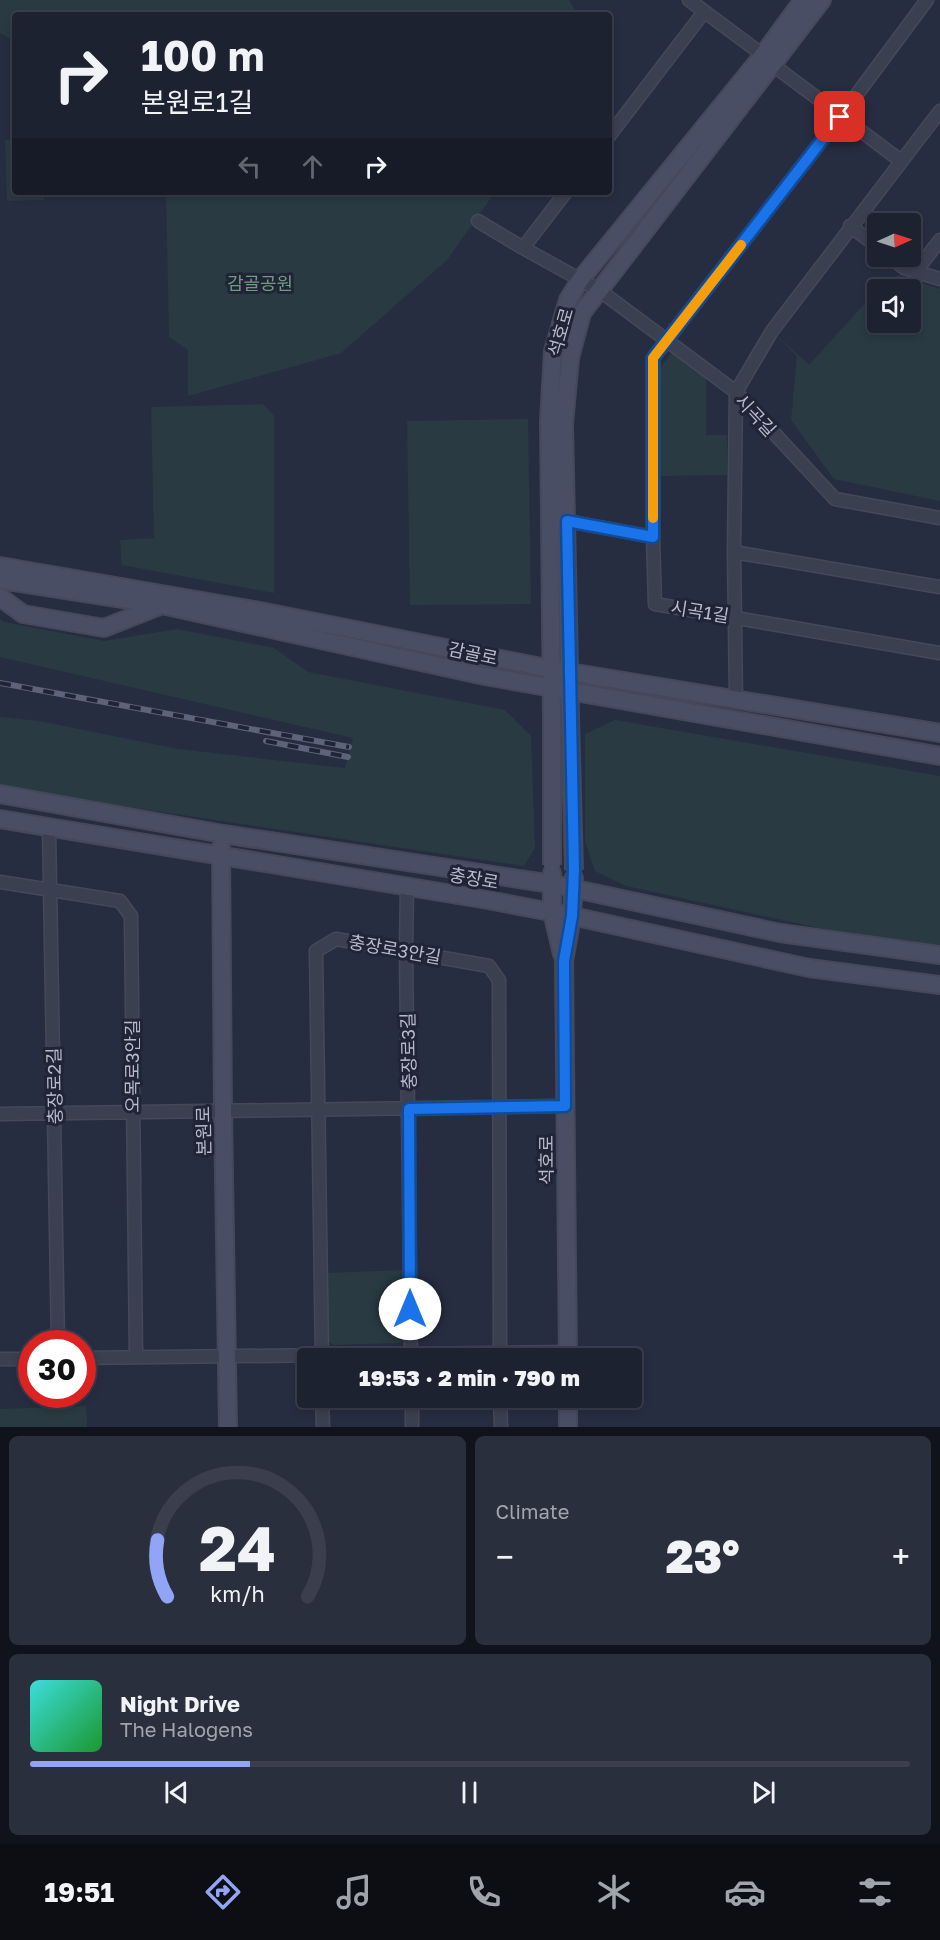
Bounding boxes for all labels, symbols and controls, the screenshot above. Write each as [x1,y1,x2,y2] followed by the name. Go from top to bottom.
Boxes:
[141,30,264,80] text: 100 m
[42,36,120,114] icon: right
[141,86,253,118] text: 본원로1길
[814,91,865,142] pin
[823,100,856,133] icon: arrive
[233,150,266,183] icon: left
[296,150,329,183] icon: ahead
[359,150,392,183] icon: right
[867,213,921,267] north arrow
[867,213,921,333] map controls
[227,272,293,294] park label: 감골공원
[867,279,921,333] button: sound
[543,305,577,359] street label: 석호로
[731,389,781,441] street label: 시곡길
[669,596,731,626] street label: 시곡1길
[446,637,500,669] street label: 감골로
[448,863,500,893] street label: 충장로
[347,930,443,968] street label: 충장로3안길
[396,1012,420,1090] street label: 충장로3길
[121,1019,143,1113] street label: 오목로3안길
[42,1047,66,1125] street label: 충장로2길
[192,1106,214,1156] street label: 본원로
[535,1135,557,1185] street label: 석호로
[378,1277,442,1341] position arrow
[18,1330,96,1408] speed limit sign: 30
[359,1364,580,1391] text: 19:53 · 2 min · 790 m
[496,1499,569,1523] text: Climate
[199,1510,276,1585] text: 24
[666,1529,740,1583] text: 23°
[496,1537,514,1576] text: −
[892,1537,910,1576] text: +
[210,1582,265,1608] text: km/h
[120,1690,240,1717] text: Night Drive
[120,1717,253,1741] text: The Halogens
[160,1776,193,1809] icon: previous
[453,1776,486,1809] icon: pause
[747,1776,780,1809] icon: next
[202,1871,244,1913] icon: directions
[333,1871,375,1913] icon: music
[463,1871,505,1913] icon: phone
[593,1871,635,1913] icon: climate
[724,1871,766,1913] icon: car
[854,1871,896,1913] icon: filters
[44,1876,114,1908] text: 19:51

